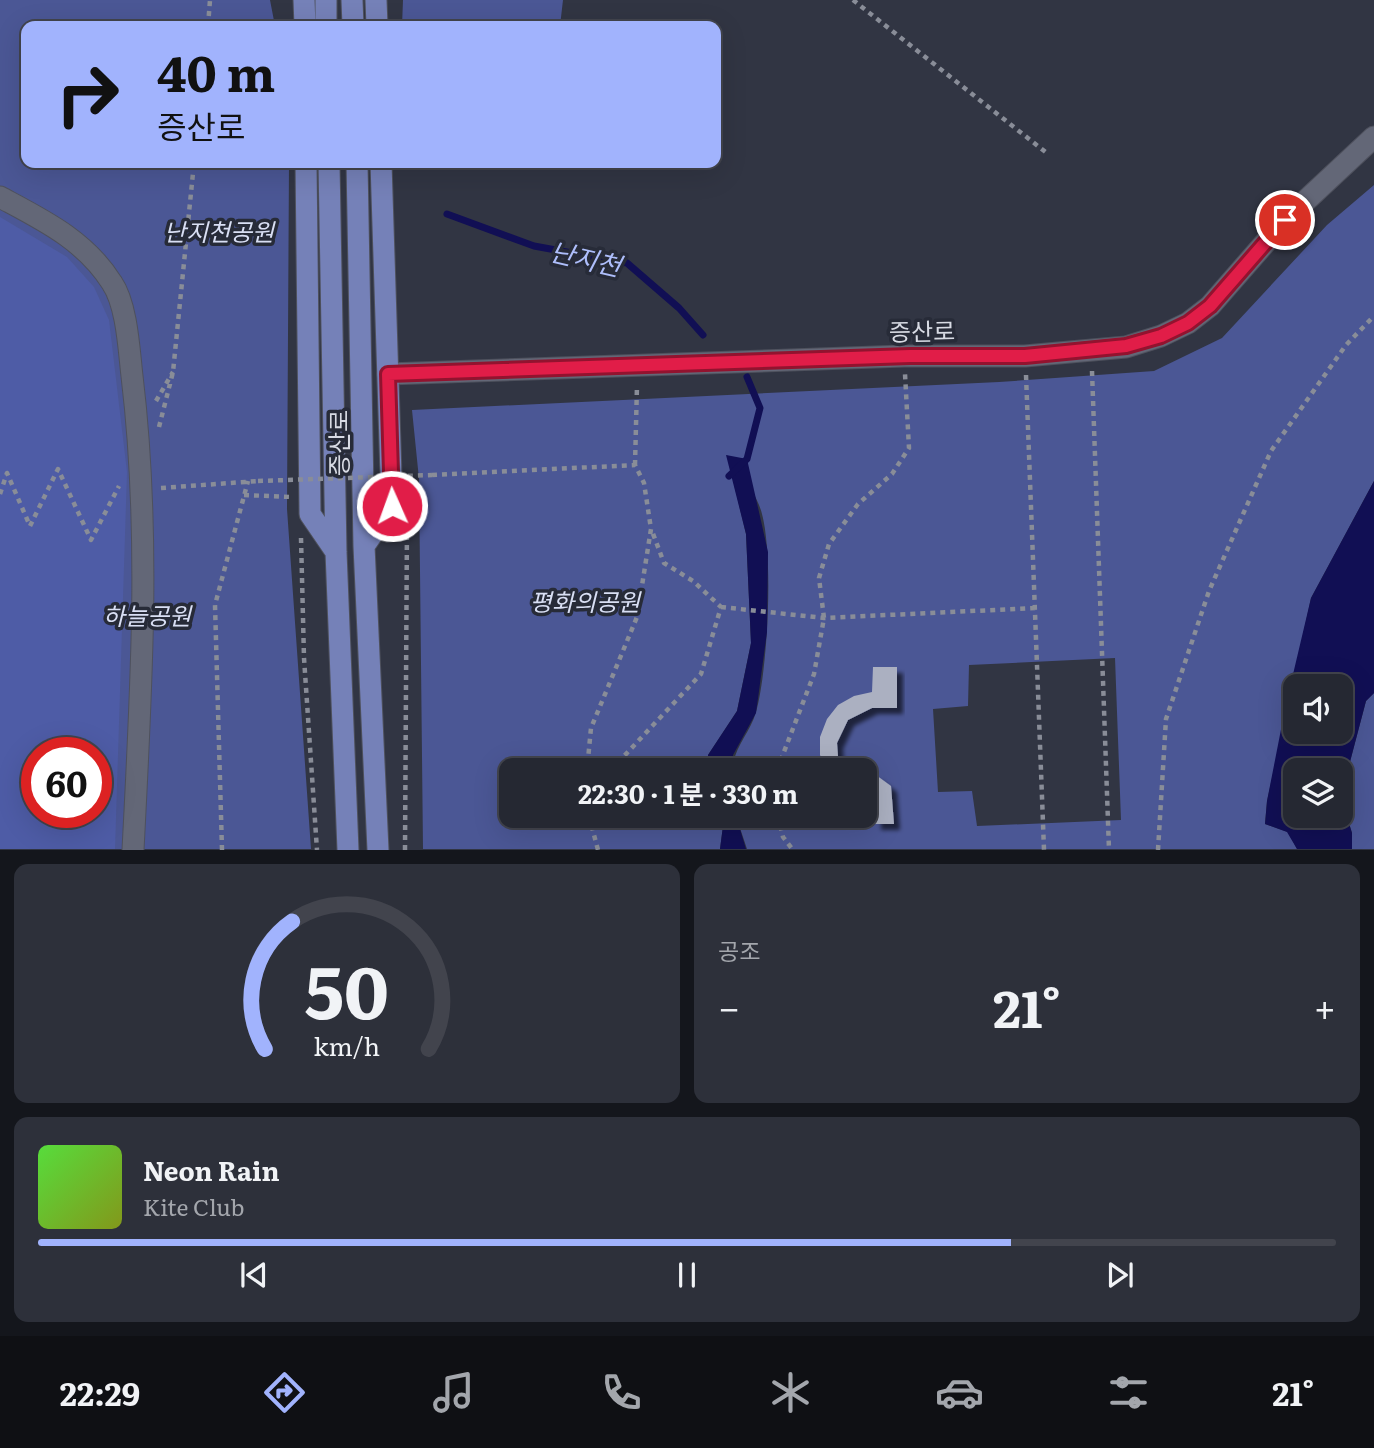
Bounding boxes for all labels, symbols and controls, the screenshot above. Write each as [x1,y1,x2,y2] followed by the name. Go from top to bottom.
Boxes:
[157,34,275,107] text: 40 m
[42,49,133,140] icon: right
[157,101,245,149] text: 증산로
[1255,190,1315,250] pin
[1266,201,1304,239] icon: arrive
[164,213,276,248] park label: 난지천공원
[547,230,628,285] water label: 난지천
[889,312,955,348] street label: 증산로
[320,410,355,476] street label: 증산로
[355,469,429,543] position arrow
[530,583,642,618] park label: 평화의공원
[103,597,193,632] park label: 하늘공원
[1283,674,1353,828] map controls
[1283,674,1353,744] button: sound
[21,737,112,828] speed limit sign: 60
[1283,758,1353,828] button: layers
[578,773,798,812] text: 22:30 · 1 분 · 330 m
[718,933,760,967] text: 공조
[305,934,389,1042] text: 50
[993,967,1061,1044] text: 21°
[718,977,740,1034] text: −
[1314,977,1336,1034] text: +
[314,1027,380,1064] text: km/h
[143,1150,280,1189] text: Neon Rain
[143,1189,244,1223] text: Kite Club
[235,1256,273,1294] icon: previous
[668,1256,706,1294] icon: pause
[1101,1256,1139,1294] icon: next
[60,1368,140,1416] text: 22:29
[260,1368,309,1417] icon: directions
[429,1368,478,1417] icon: music
[597,1368,646,1417] icon: phone
[766,1368,815,1417] icon: climate
[935,1368,984,1417] icon: car
[1104,1368,1153,1417] icon: filters
[1272,1368,1314,1416] text: 21°

